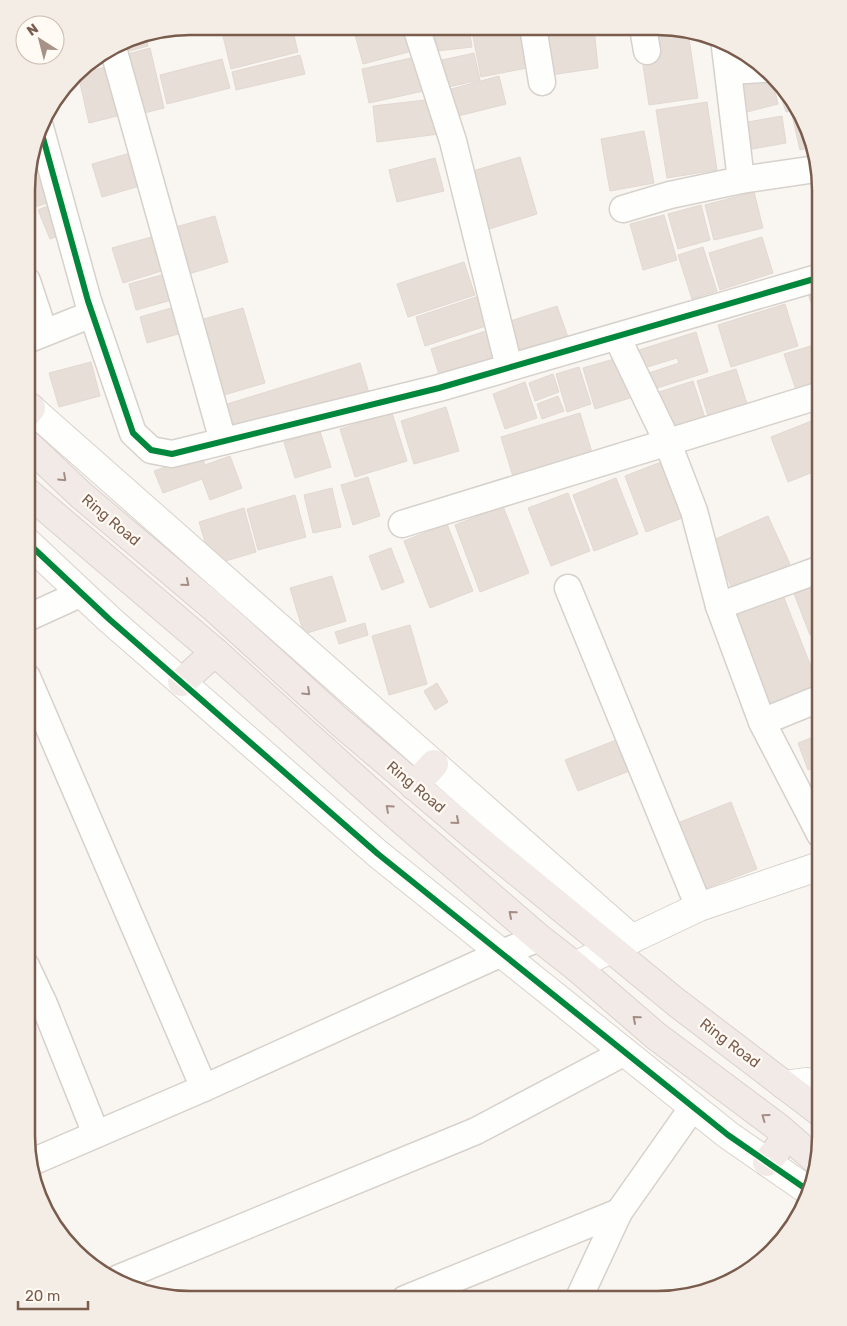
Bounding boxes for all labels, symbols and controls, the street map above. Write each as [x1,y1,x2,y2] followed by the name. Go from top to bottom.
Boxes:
[15,15,65,65] north arrow
[24,20,42,40] text: N
[57,472,66,481] one-way arrow
[78,490,144,550] street label: Ring Road
[180,578,189,586] one-way arrow
[301,686,310,695] one-way arrow
[383,757,449,817] street label: Ring Road
[385,805,394,814] one-way arrow
[450,816,459,824] one-way arrow
[508,911,517,920] one-way arrow
[633,1015,642,1024] one-way arrow
[696,1015,764,1071] street label: Ring Road
[762,1115,771,1123] one-way arrow
[18,1278,88,1310] scale bar
[25,1287,60,1305] text: 20 m

